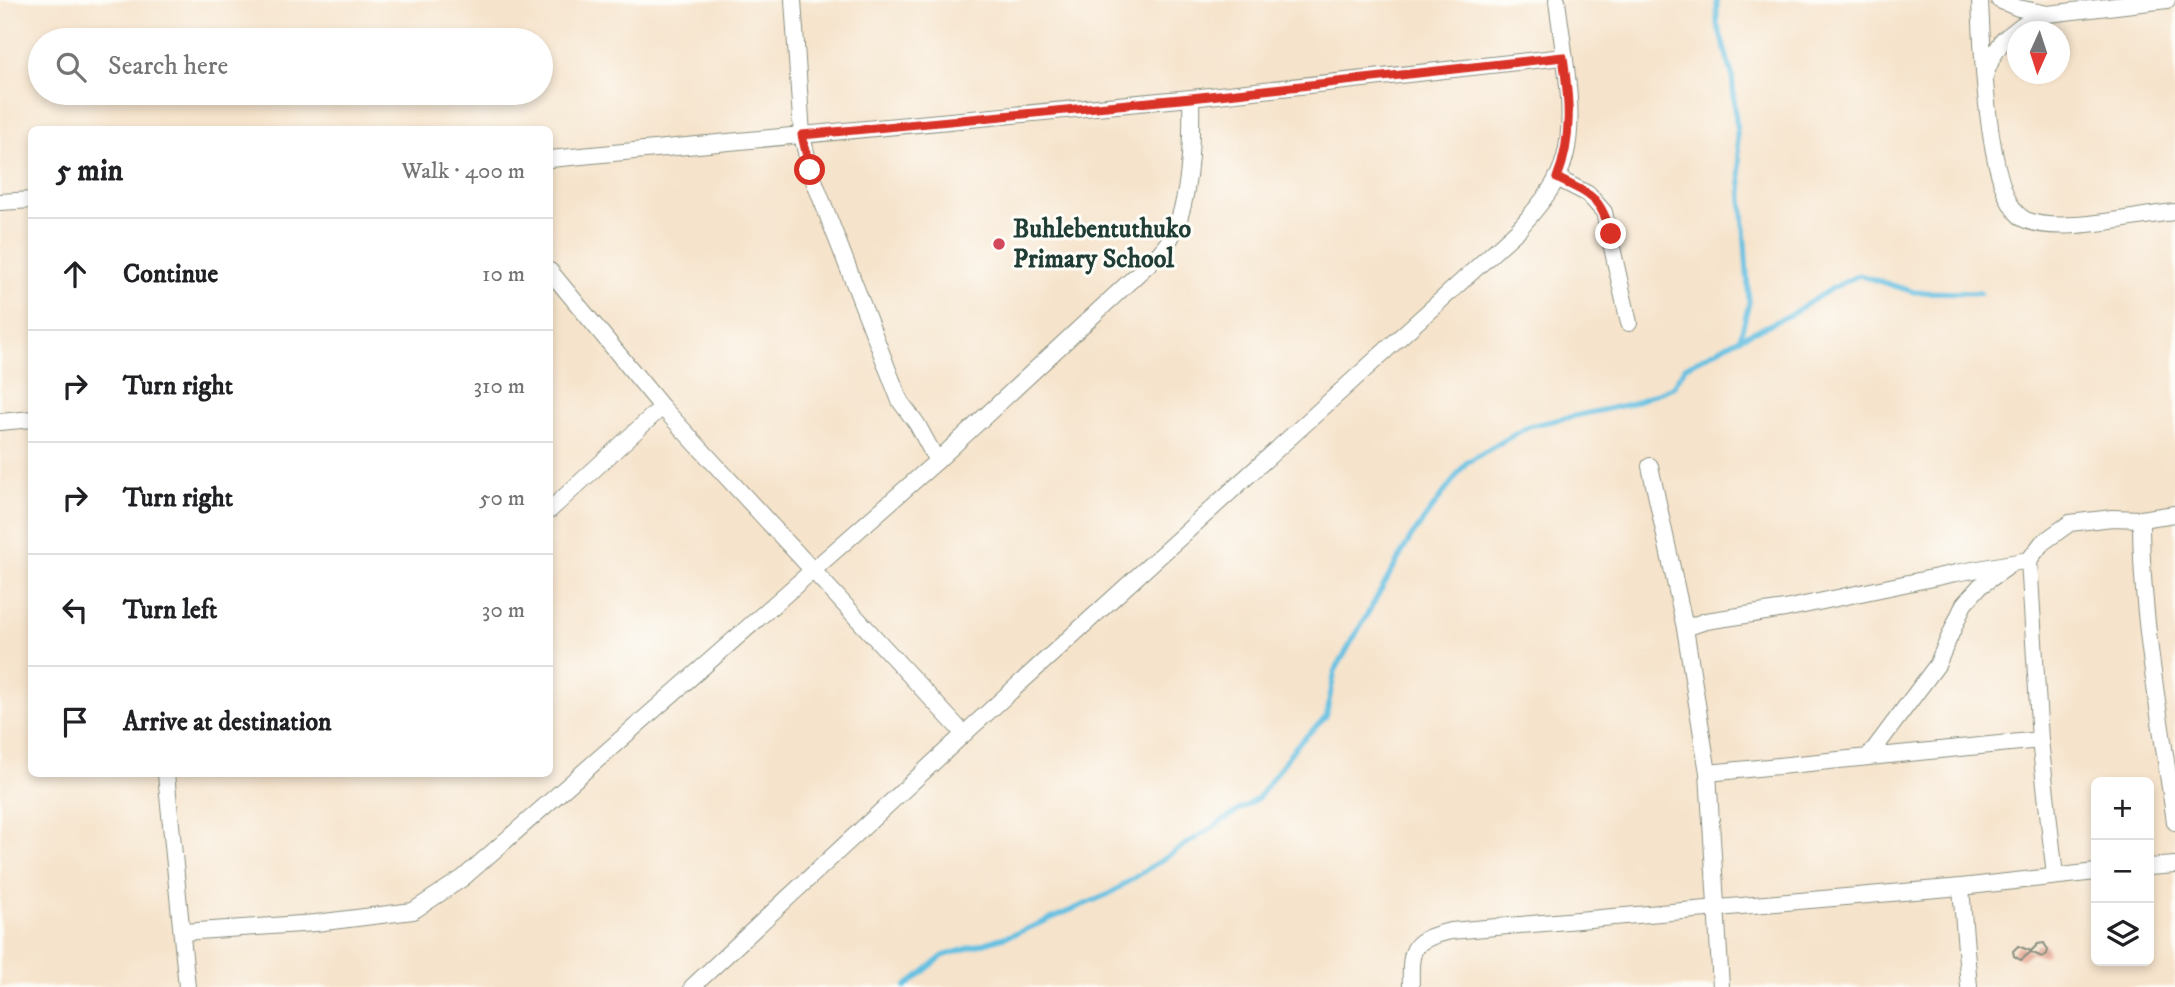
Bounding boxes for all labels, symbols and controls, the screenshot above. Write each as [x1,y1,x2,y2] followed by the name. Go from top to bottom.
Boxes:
[2007,21,2070,84] north arrow
[28,28,553,105] search box
[52,48,90,86] icon: search
[108,50,228,83] text: Search here
[56,153,123,190] text: 5 min
[794,154,825,185] route start
[402,157,525,186] text: Walk · 400 m
[1013,213,1191,276] place label: Buhlebentuthuko Primary School
[1595,218,1626,249] route end
[991,236,1007,252] marker: Buhlebentuthuko Primary School
[56,255,94,293] icon: ahead
[123,258,218,291] text: Continue
[482,260,525,289] text: 10 m
[56,367,94,405] icon: right
[123,370,233,403] text: Turn right
[473,372,525,401] text: 310 m
[56,479,94,517] icon: right
[123,482,233,515] text: Turn right
[479,484,525,513] text: 50 m
[56,591,94,629] icon: left
[123,594,217,627] text: Turn left
[482,596,525,625] text: 30 m
[56,703,94,741] icon: arrive
[123,706,332,739] text: Arrive at destination
[2091,777,2154,966] map controls
[2091,777,2154,840] button: +
[2091,840,2154,903] button: −
[2091,903,2154,966] button: layers

